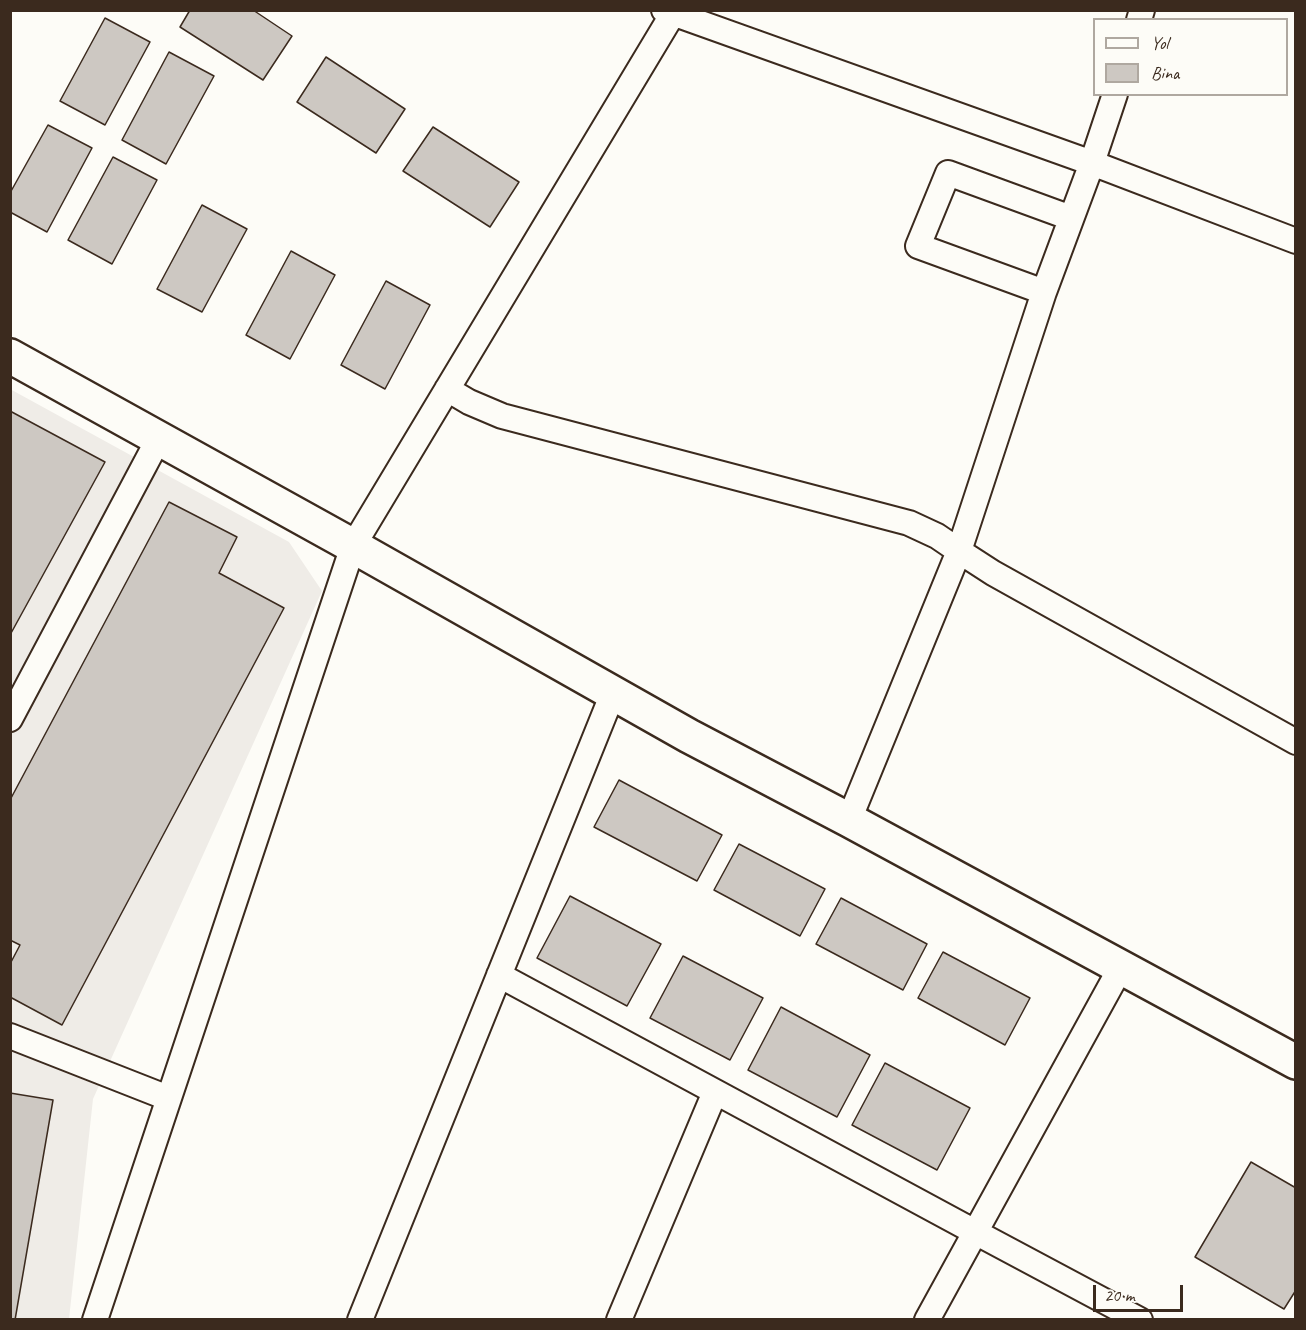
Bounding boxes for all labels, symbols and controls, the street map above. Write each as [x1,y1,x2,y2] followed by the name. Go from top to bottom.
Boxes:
[1093,18,1288,96] legend
[1151,32,1168,54] text: Yol
[1151,62,1179,84] text: Bina
[1096,1273,1186,1311] scale bar
[1104,1284,1135,1306] text: 20 m

